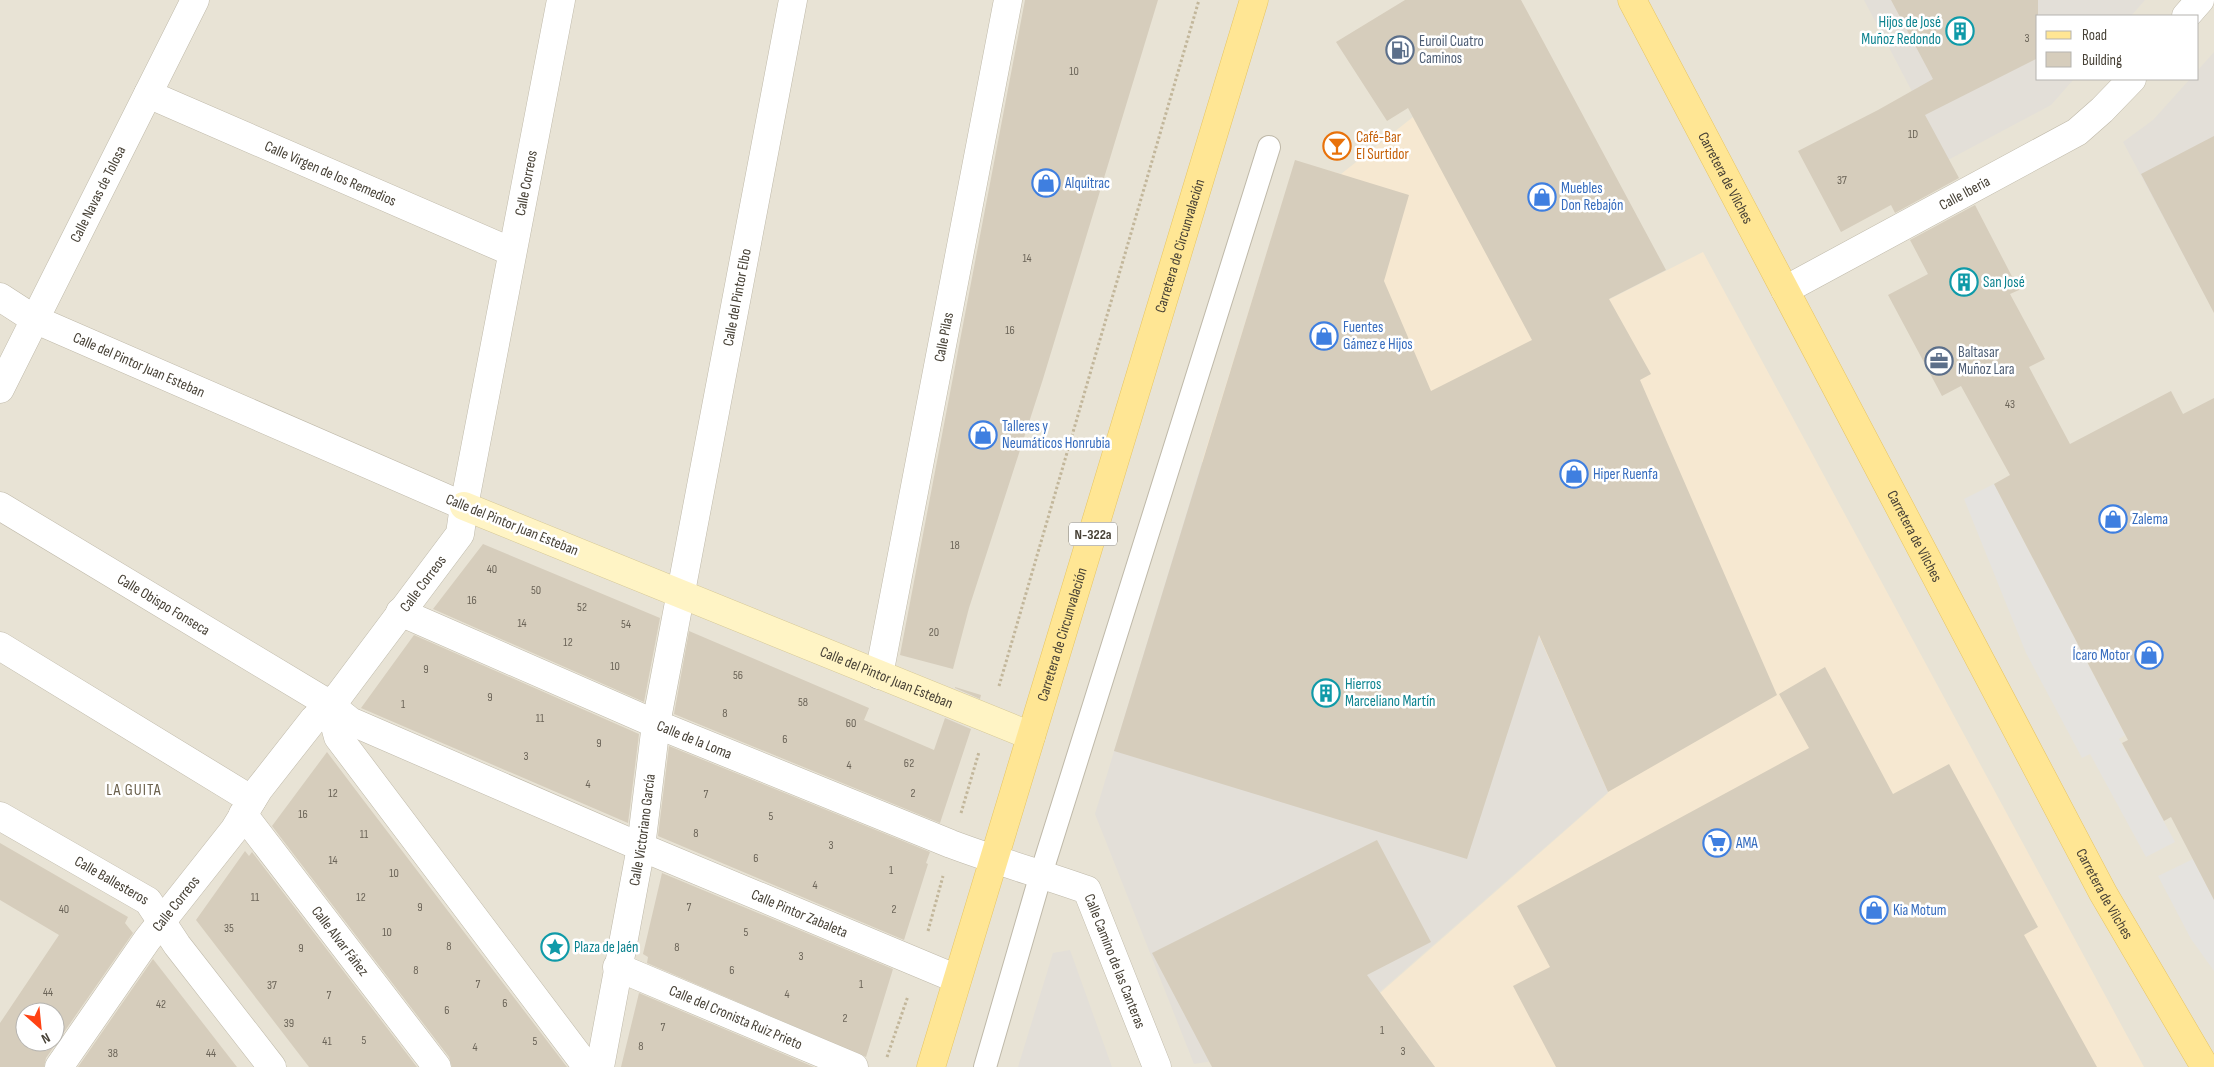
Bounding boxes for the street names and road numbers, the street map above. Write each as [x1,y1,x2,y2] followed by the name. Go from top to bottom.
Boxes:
[1694,129,1758,227] street label: Carretera de Vilches
[262,136,399,210] street label: Calle Virgen de los Remedios
[66,143,130,246] street label: Calle Navas de Tolosa
[510,149,541,217] street label: Calle Correos
[1936,171,1993,214] street label: Calle Iberia
[1150,177,1209,315] street label: Carretera de Circunvalación
[718,247,755,348] street label: Calle del Pintor Elbo
[930,311,958,363] street label: Calle Pilas
[70,328,208,402] street label: Calle del Pintor Juan Esteban
[1883,487,1947,585] street label: Carretera de Vilches
[443,490,581,560] street label: Calle del Pintor Juan Esteban
[1069,522,1117,546] road number: N-322a
[395,551,450,616] street label: Calle Correos
[1033,565,1091,704] street label: Carretera de Circunvalación
[114,569,214,640] street label: Calle Obispo Fonseca
[817,642,956,713] street label: Calle del Pintor Juan Esteban
[654,716,735,764] street label: Calle de la Loma
[624,773,659,887] street label: Calle Victoriano García
[2072,845,2137,943] street label: Carretera de Vilches
[71,851,152,909] street label: Calle Ballesteros
[148,872,204,935] street label: Calle Correos
[749,885,851,942] street label: Calle Pintor Zabaleta
[1080,891,1150,1031] street label: Calle Camino de las Canteras
[307,902,374,980] street label: Calle Alvar Fáñez
[666,981,805,1054] street label: Calle del Cronista Ruiz Prieto

